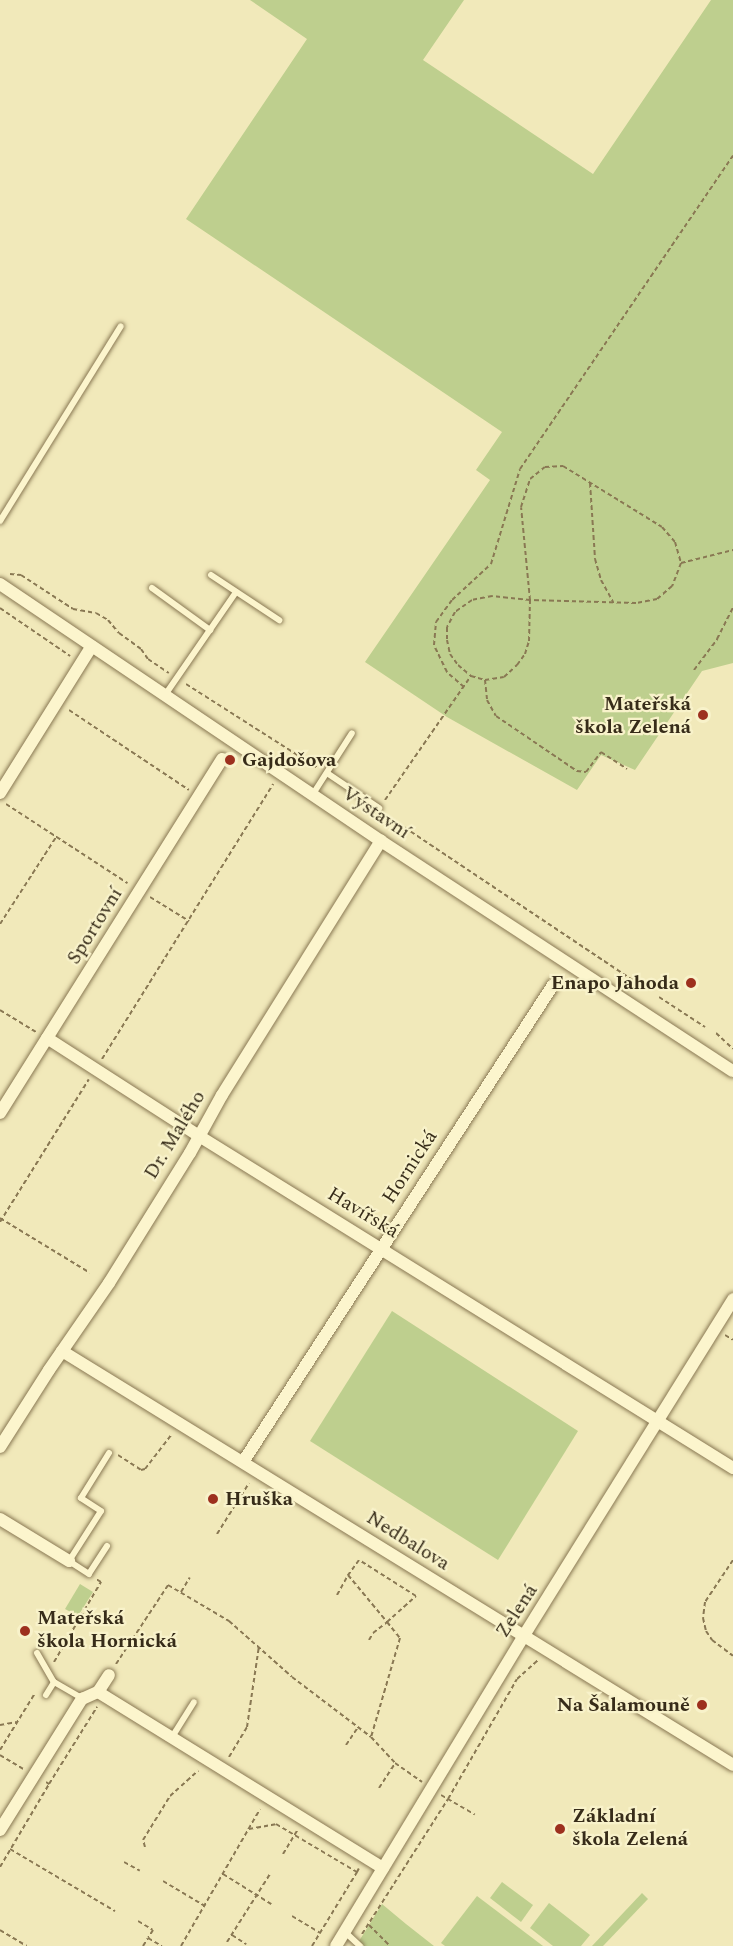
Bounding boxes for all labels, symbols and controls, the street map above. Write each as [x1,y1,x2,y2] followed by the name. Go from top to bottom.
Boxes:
[575,692,691,739] place label: Mateřská škola Zelená
[696,708,710,722] marker: Mateřská škola Zelená
[242,748,336,772] place label: Gajdošova
[223,753,237,767] marker: Gajdošova
[337,781,415,845] street label: Výstavní
[62,883,128,969] street label: Sportovní
[551,971,679,995] place label: Enapo Jahoda
[684,976,698,990] marker: Enapo Jahoda
[139,1086,211,1184] street label: Dr. Malého
[377,1126,443,1208] street label: Hornická
[323,1182,403,1244] street label: Havířská
[225,1487,293,1511] place label: Hruška
[206,1492,220,1506] marker: Hruška
[362,1506,454,1576] street label: Nedbalova
[491,1580,543,1642] street label: Zelená
[37,1607,177,1654] place label: Mateřská škola Hornická
[18,1624,32,1638] marker: Mateřská škola Hornická
[557,1693,690,1717] place label: Na Šalamouně
[695,1698,709,1712] marker: Na Šalamouně
[572,1805,688,1852] place label: Základní škola Zelená
[553,1822,567,1836] marker: Základní škola Zelená

